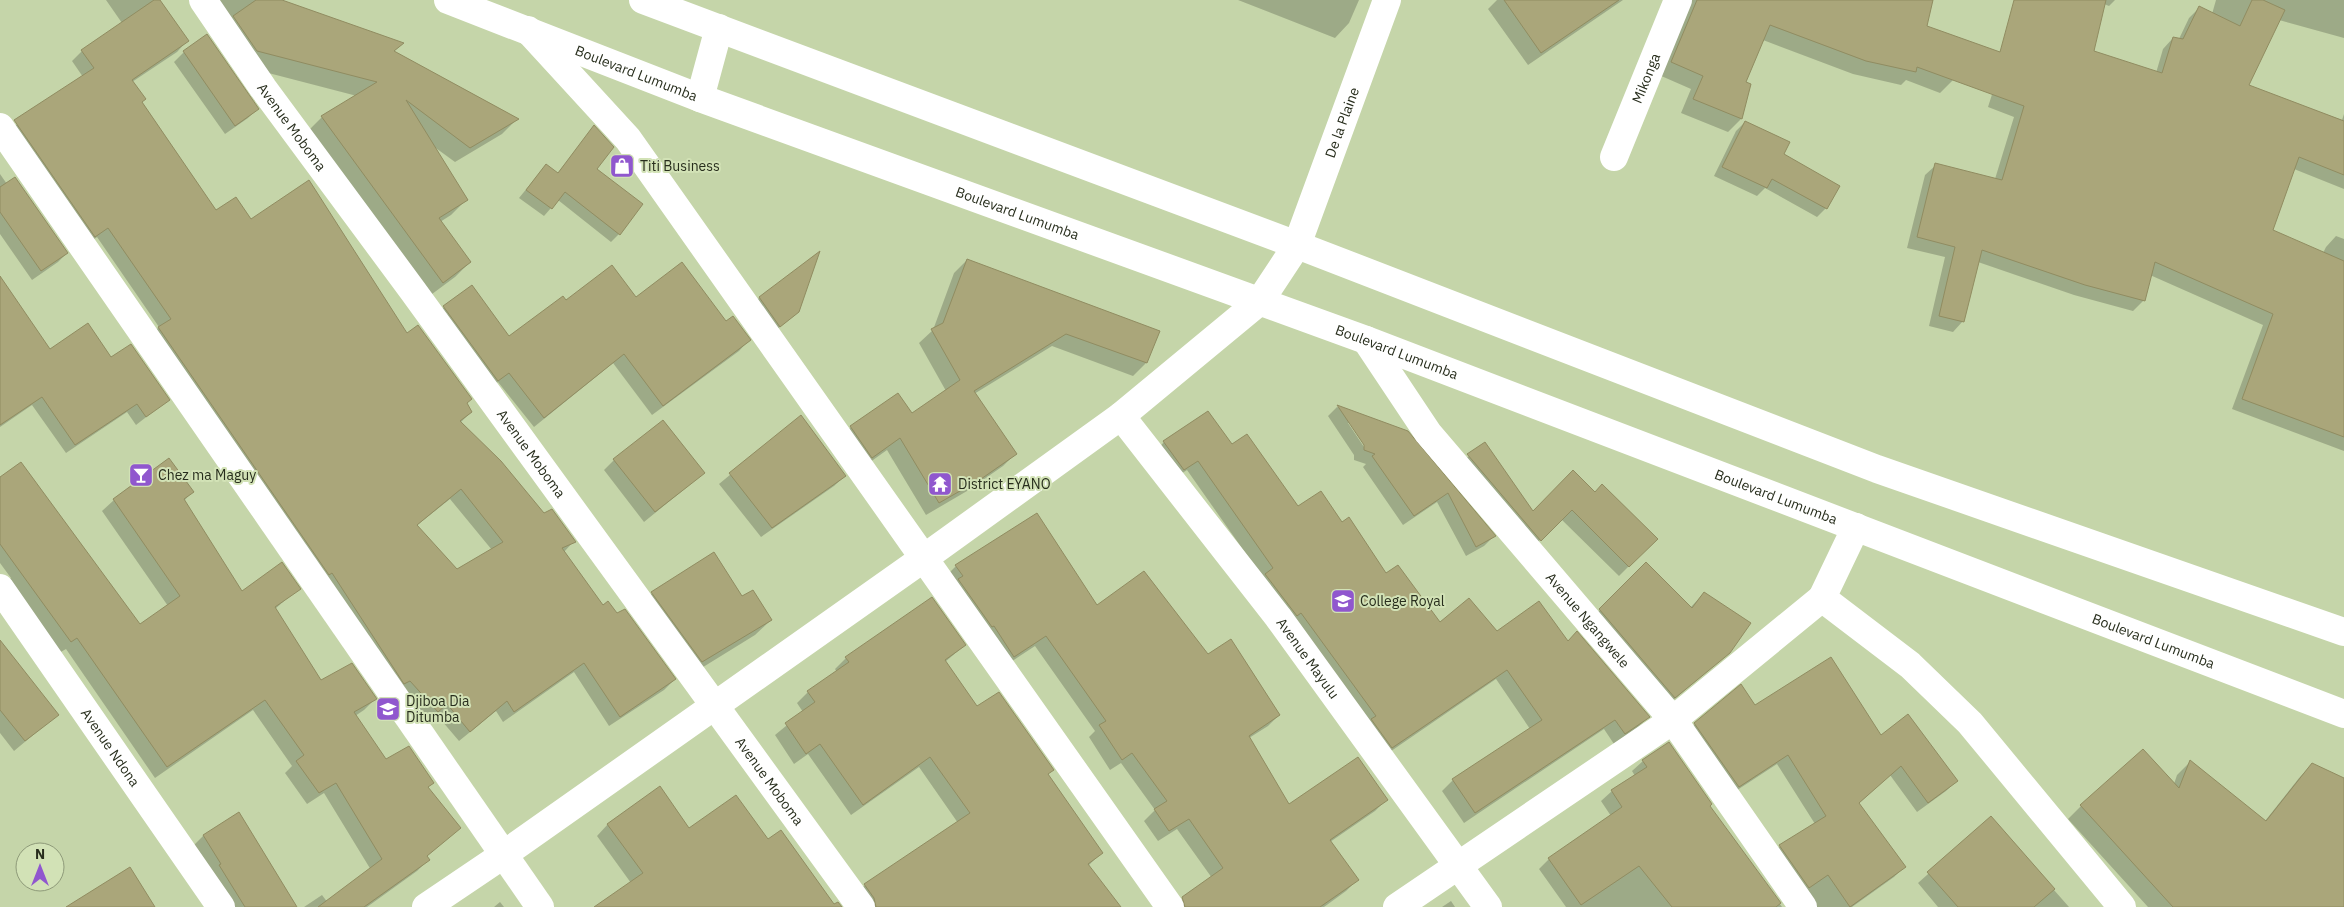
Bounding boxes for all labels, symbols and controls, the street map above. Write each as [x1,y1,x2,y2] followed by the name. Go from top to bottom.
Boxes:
[572,41,701,105] street label: Boulevard Lumumba
[1628,50,1665,106] street label: Mikonga
[253,79,331,175] street label: Avenue Moboma
[1321,84,1363,160] street label: De la Plaine
[609,153,635,179] shop icon: Titi Business
[640,157,720,175] place label: Titi Business
[953,183,1082,244] street label: Boulevard Lumumba
[1333,321,1461,384] street label: Boulevard Lumumba
[493,406,570,502] street label: Avenue Moboma
[128,462,154,488] bar icon: Chez ma Maguy
[1712,465,1840,529] street label: Boulevard Lumumba
[158,466,256,484] place label: Chez ma Maguy
[927,471,953,497] temple icon: District EYANO
[958,475,1051,493] place label: District EYANO
[1542,569,1634,672] street label: Avenue Ngangwele
[1330,588,1356,614] school or university icon: College Royal
[1360,592,1445,610] place label: College Royal
[2089,609,2218,673] street label: Boulevard Lumumba
[1273,614,1343,702] street label: Avenue Mayulu
[406,692,470,726] place label: Djiboa Dia Ditumba
[375,696,401,722] school or university icon: Djiboa Dia Ditumba
[77,705,144,791] street label: Avenue Ndona
[731,733,808,829] street label: Avenue Moboma
[15,842,65,892] north arrow
[35,845,45,863] text: N

